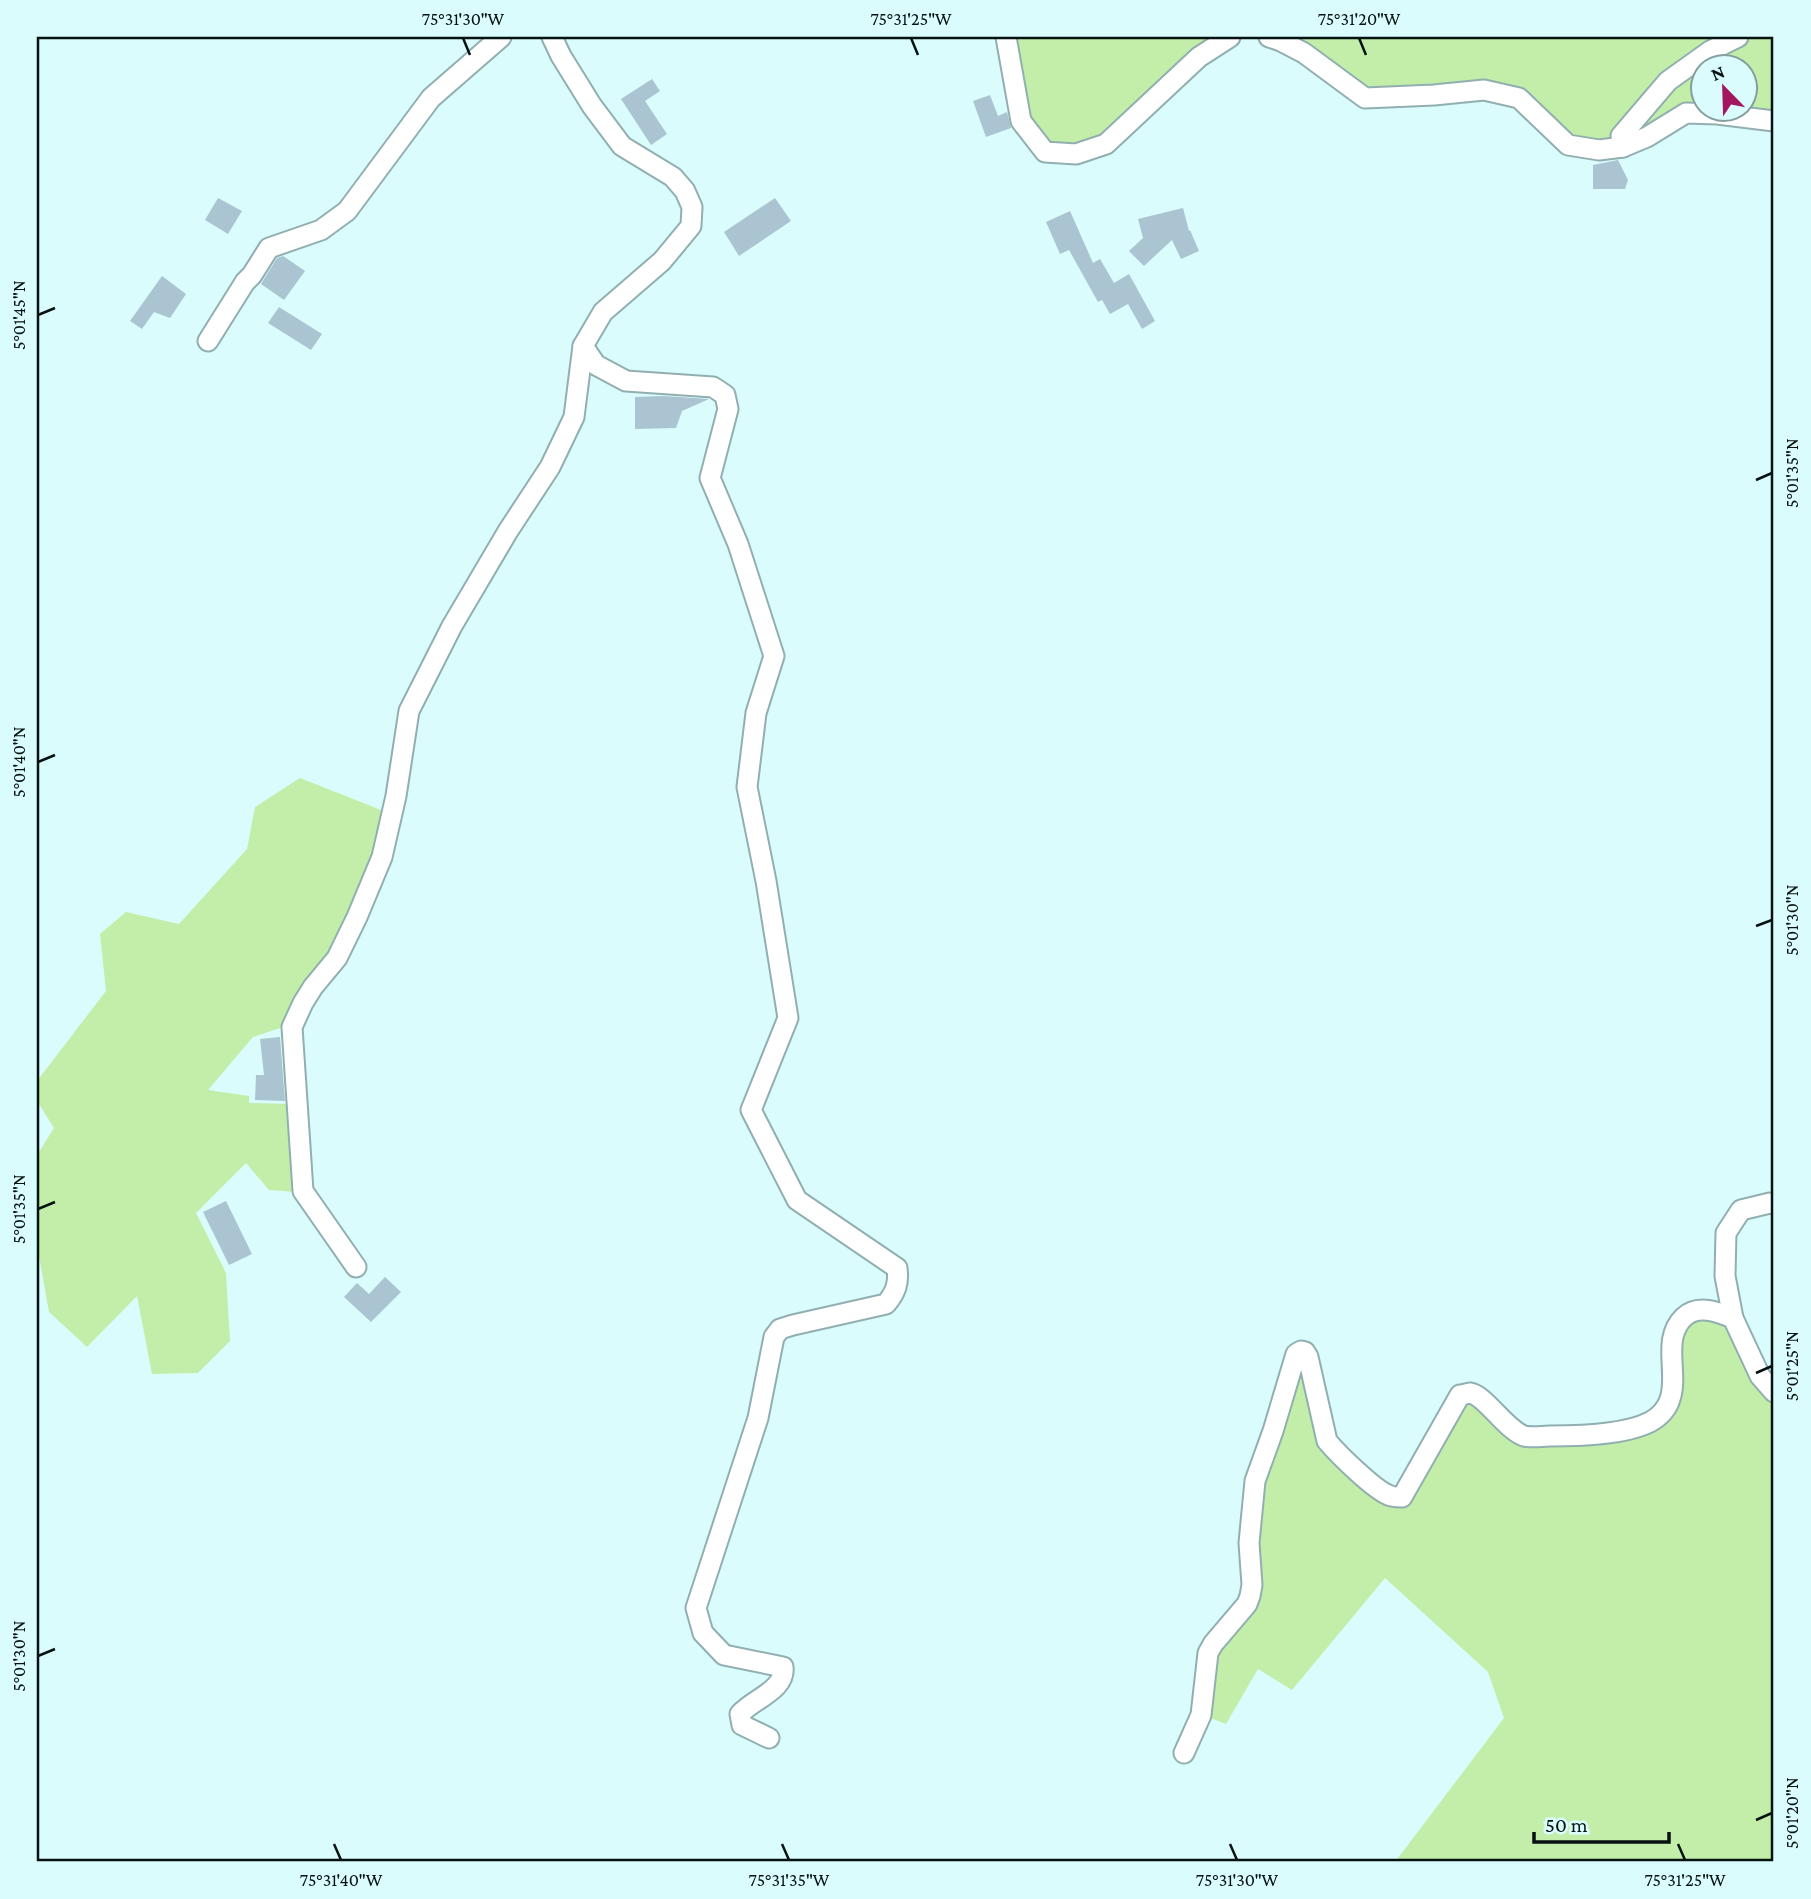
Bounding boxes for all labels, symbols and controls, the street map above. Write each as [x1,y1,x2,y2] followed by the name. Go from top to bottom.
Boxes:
[422,9,505,29] text: 75°31'30"W
[870,9,952,29] text: 75°31'25"W
[1318,9,1401,29] text: 75°31'20"W
[1688,52,1758,122] north arrow
[1707,61,1728,85] text: N
[9,280,29,350] text: 5°01'45"N
[1782,438,1802,508] text: 5°01'35"N
[9,726,29,798] text: 5°01'40"N
[1782,884,1802,956] text: 5°01'30"N
[9,1174,29,1244] text: 5°01'35"N
[1782,1331,1802,1401] text: 5°01'25"N
[9,1620,29,1692] text: 5°01'30"N
[1782,1777,1802,1849] text: 5°01'20"N
[1534,1801,1669,1845] scale bar
[1545,1813,1588,1837] text: 50 m
[300,1870,383,1890] text: 75°31'40"W
[749,1870,830,1890] text: 75°31'35"W
[1196,1870,1279,1890] text: 75°31'30"W
[1644,1870,1726,1890] text: 75°31'25"W

